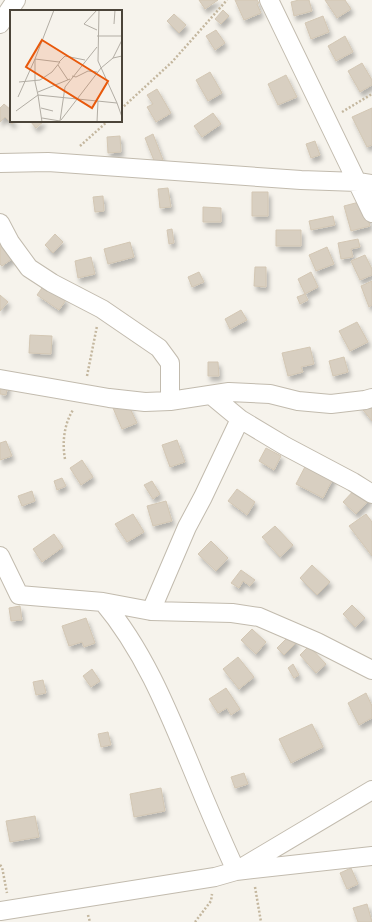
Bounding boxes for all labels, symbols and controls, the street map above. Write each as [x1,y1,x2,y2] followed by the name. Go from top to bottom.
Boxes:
[10,10,122,122] inset map

